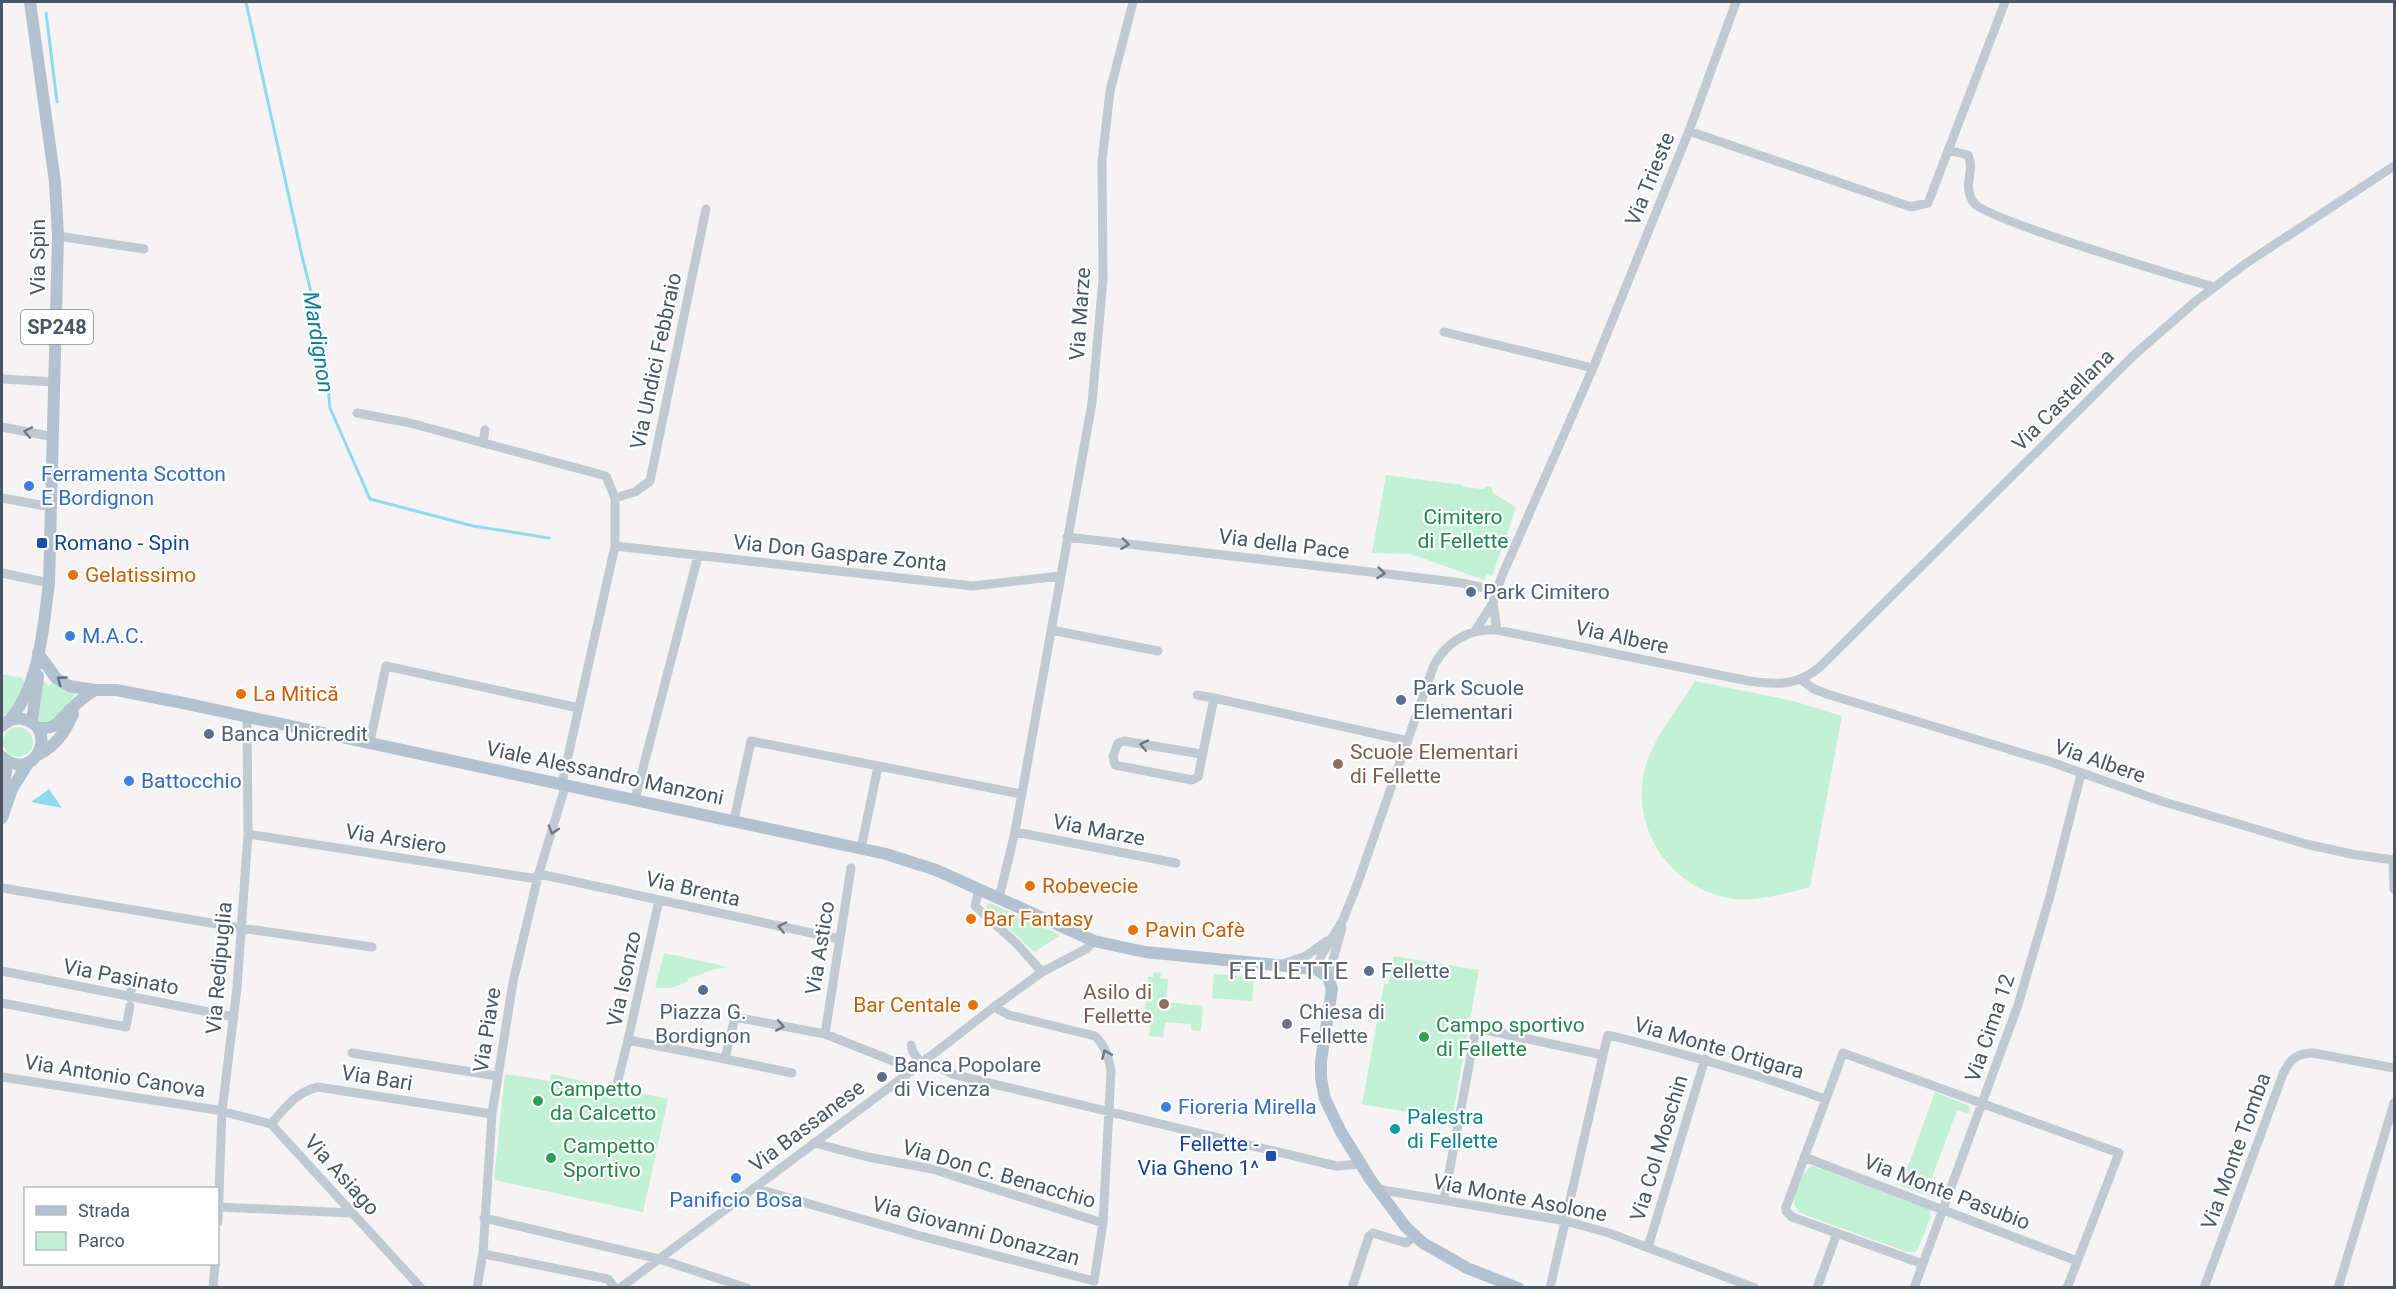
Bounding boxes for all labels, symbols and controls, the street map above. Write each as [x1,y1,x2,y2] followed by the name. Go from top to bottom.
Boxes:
[1620,129,1680,229] street label: Via Trieste
[26,219,50,295] street label: Via Spin
[1065,267,1095,361] street label: Via Marze
[626,270,686,451] street label: Via Undici Febbraio
[298,290,339,395] water label: Mardignon
[21,310,93,344] road number: SP248
[2007,344,2119,456] street label: Via Castellana
[23,426,33,439] one-way arrow
[41,462,226,510] place label: Ferramenta Scotton E Bordignon
[22,479,36,493] marker: Ferramenta Scotton E Bordignon
[1418,505,1508,553] park label: Cimitero di Fellette
[1217,524,1351,564] street label: Via della Pace
[732,530,948,576] street label: Via Don Gaspare Zonta
[54,531,190,555] place label: Romano - Spin
[35,536,49,550] marker: Romano - Spin
[1121,537,1130,550] one-way arrow
[85,563,196,587] place label: Gelatissimo
[1377,567,1386,579] one-way arrow
[66,568,80,582] marker: Gelatissimo
[1483,580,1610,604] place label: Park Cimitero
[1464,585,1478,599] marker: Park Cimitero
[1573,615,1671,659] street label: Via Albere
[82,624,144,648] place label: M.A.C.
[63,629,77,643] marker: M.A.C.
[57,676,68,687] one-way arrow
[1413,676,1524,724] place label: Park Scuole Elementari
[253,682,339,706] place label: La Mitică
[234,687,248,701] marker: La Mitică
[1394,693,1408,707] marker: Park Scuole Elementari
[221,722,368,746] place label: Banca Unicredit
[202,727,216,741] marker: Banca Unicredit
[2051,734,2149,788] street label: Via Albere
[484,736,726,810] street label: Viale Alessandro Manzoni
[1139,739,1149,752] one-way arrow
[1350,740,1518,788] place label: Scuole Elementari di Fellette
[1331,757,1345,771] marker: Scuole Elementari di Fellette
[141,769,242,793] place label: Battocchio
[122,774,136,788] marker: Battocchio
[1051,809,1147,851] street label: Via Marze
[344,819,448,859] street label: Via Arsiero
[547,824,560,835] one-way arrow
[643,866,743,912] street label: Via Brenta
[1042,874,1138,898] place label: Robevecie
[1023,879,1037,893] marker: Robevecie
[801,899,839,997] street label: Via Astico
[201,901,237,1035] street label: Via Redipuglia
[983,907,1093,931] place label: Bar Fantasy
[964,912,978,926] marker: Bar Fantasy
[1145,918,1245,942] place label: Pavin Cafè
[777,921,787,934] one-way arrow
[1126,923,1140,937] marker: Pavin Cafè
[602,929,646,1029] street label: Via Isonzo
[61,954,181,1000] street label: Via Pasinato
[1228,957,1350,985] district label: FELLETTE
[1381,959,1450,983] place label: Fellette
[1362,964,1376,978] marker: Fellette
[1960,971,2020,1085] street label: Via Cima 12
[1083,980,1152,1028] place label: Asilo di Fellette
[696,983,710,997] marker: Piazza G. Bordignon
[468,986,506,1074] street label: Via Piave
[853,993,961,1017] place label: Bar Centale
[1157,997,1171,1011] marker: Asilo di Fellette
[966,998,980,1012] marker: Bar Centale
[655,1000,751,1048] place label: Piazza G. Bordignon
[1299,1000,1385,1048] place label: Chiesa di Fellette
[1631,1012,1807,1084] street label: Via Monte Ortigara
[1436,1013,1585,1061] place label: Campo sportivo di Fellette
[1280,1017,1294,1031] marker: Chiesa di Fellette
[775,1019,785,1032] one-way arrow
[1417,1030,1431,1044] marker: Campo sportivo di Fellette
[23,1050,207,1102] street label: Via Antonio Canova
[1101,1050,1113,1061] one-way arrow
[894,1053,1041,1101] place label: Banca Popolare di Vicenza
[340,1061,414,1095] street label: Via Bari
[2197,1069,2275,1233] street label: Via Monte Tomba
[875,1070,889,1084] marker: Banca Popolare di Vicenza
[1625,1072,1693,1224] street label: Via Col Moschin
[745,1075,869,1177] street label: Via Bassanese
[550,1077,656,1125] place label: Campetto da Calcetto
[531,1094,545,1108] marker: Campetto da Calcetto
[1178,1095,1317,1119] place label: Fioreria Mirella
[1159,1100,1173,1114] marker: Fioreria Mirella
[1407,1105,1498,1153] place label: Palestra di Fellette
[1388,1122,1402,1136] marker: Palestra di Fellette
[300,1130,384,1220] street label: Via Asiago
[1138,1132,1259,1180] place label: Fellette - Via Gheno 1^
[563,1134,655,1182] place label: Campetto Sportivo
[900,1135,1098,1213] street label: Via Don C. Benacchio
[1264,1149,1278,1163] marker: Fellette - Via Gheno 1^
[1861,1149,2034,1235] street label: Via Monte Pasubio
[544,1151,558,1165] marker: Campetto Sportivo
[1431,1169,1609,1227] street label: Via Monte Asolone
[729,1171,743,1185] marker: Panificio Bosa
[24,1187,219,1265] legend
[669,1188,803,1212] place label: Panificio Bosa
[870,1192,1082,1270] street label: Via Giovanni Donazzan
[78,1200,130,1221] text: Strada
[78,1230,125,1251] text: Parco

